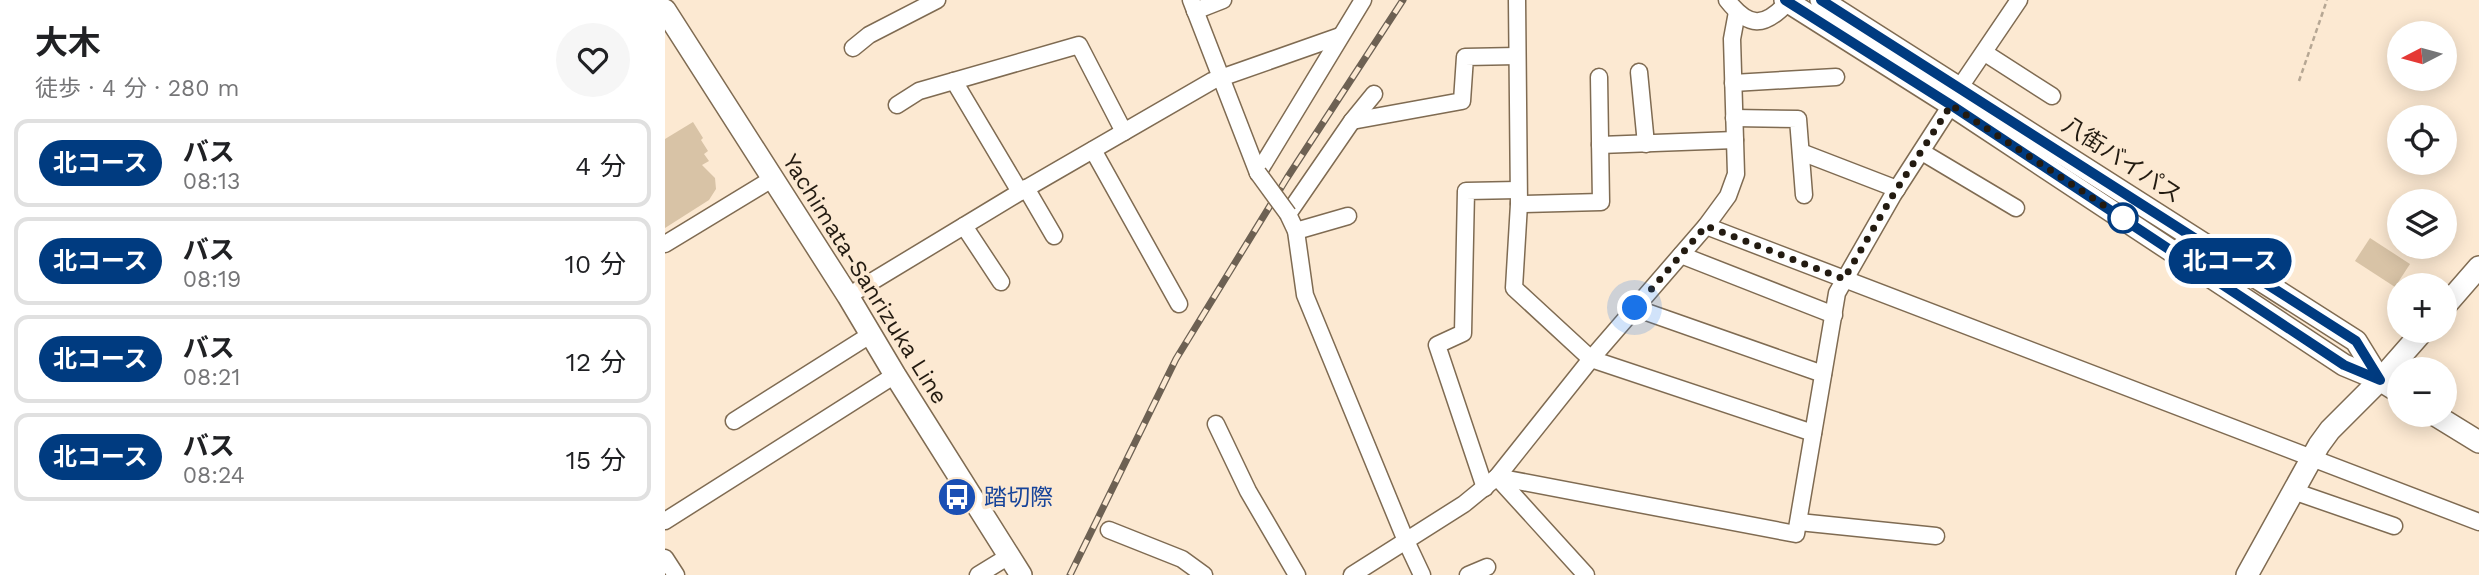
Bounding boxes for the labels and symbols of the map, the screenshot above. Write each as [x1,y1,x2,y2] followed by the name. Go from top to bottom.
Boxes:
[2387,21,2457,91] north arrow
[2057,111,2187,209] street label: 八街バイパス
[777,149,953,409] street label: Yachimata-Sanrizuka Line
[2108,203,2138,233] unlabelled marker
[2181,238,2279,284] line badge: 北コース
[1617,290,1652,325] your location
[936,476,978,518] bus stop icon: 踏切際
[984,484,1053,511] place label: 踏切際

